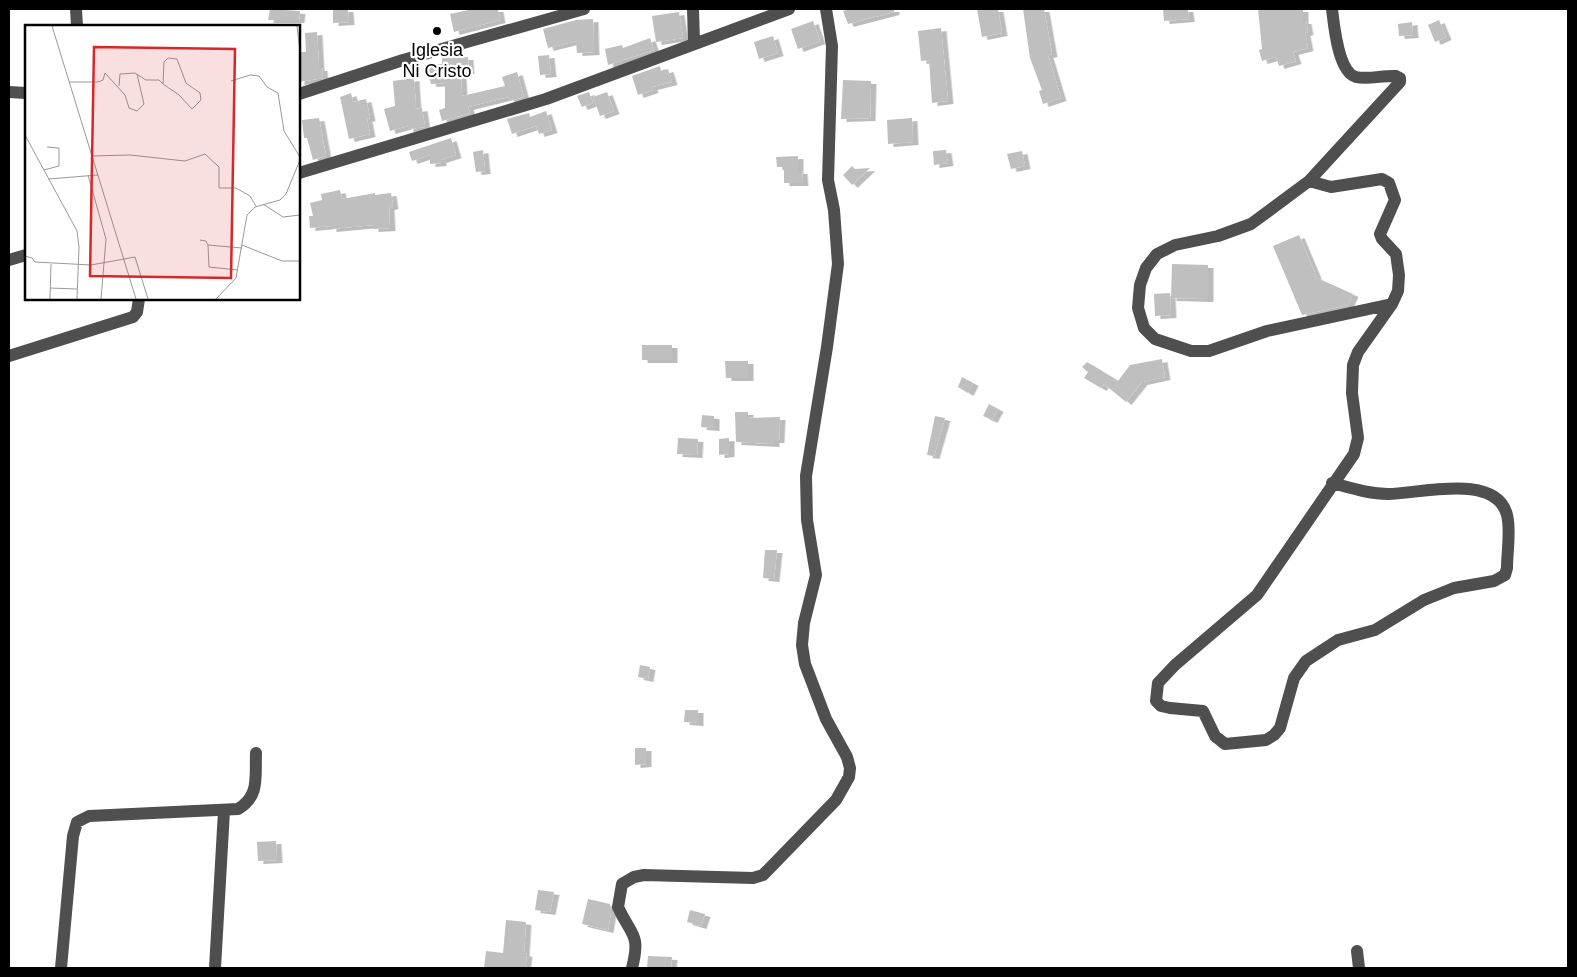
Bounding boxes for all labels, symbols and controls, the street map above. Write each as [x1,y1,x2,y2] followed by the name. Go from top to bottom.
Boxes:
[25,25,300,300] inset map
[431,25,443,37] marker: Iglesia Ni Cristo
[402,40,472,81] place label: Iglesia Ni Cristo

